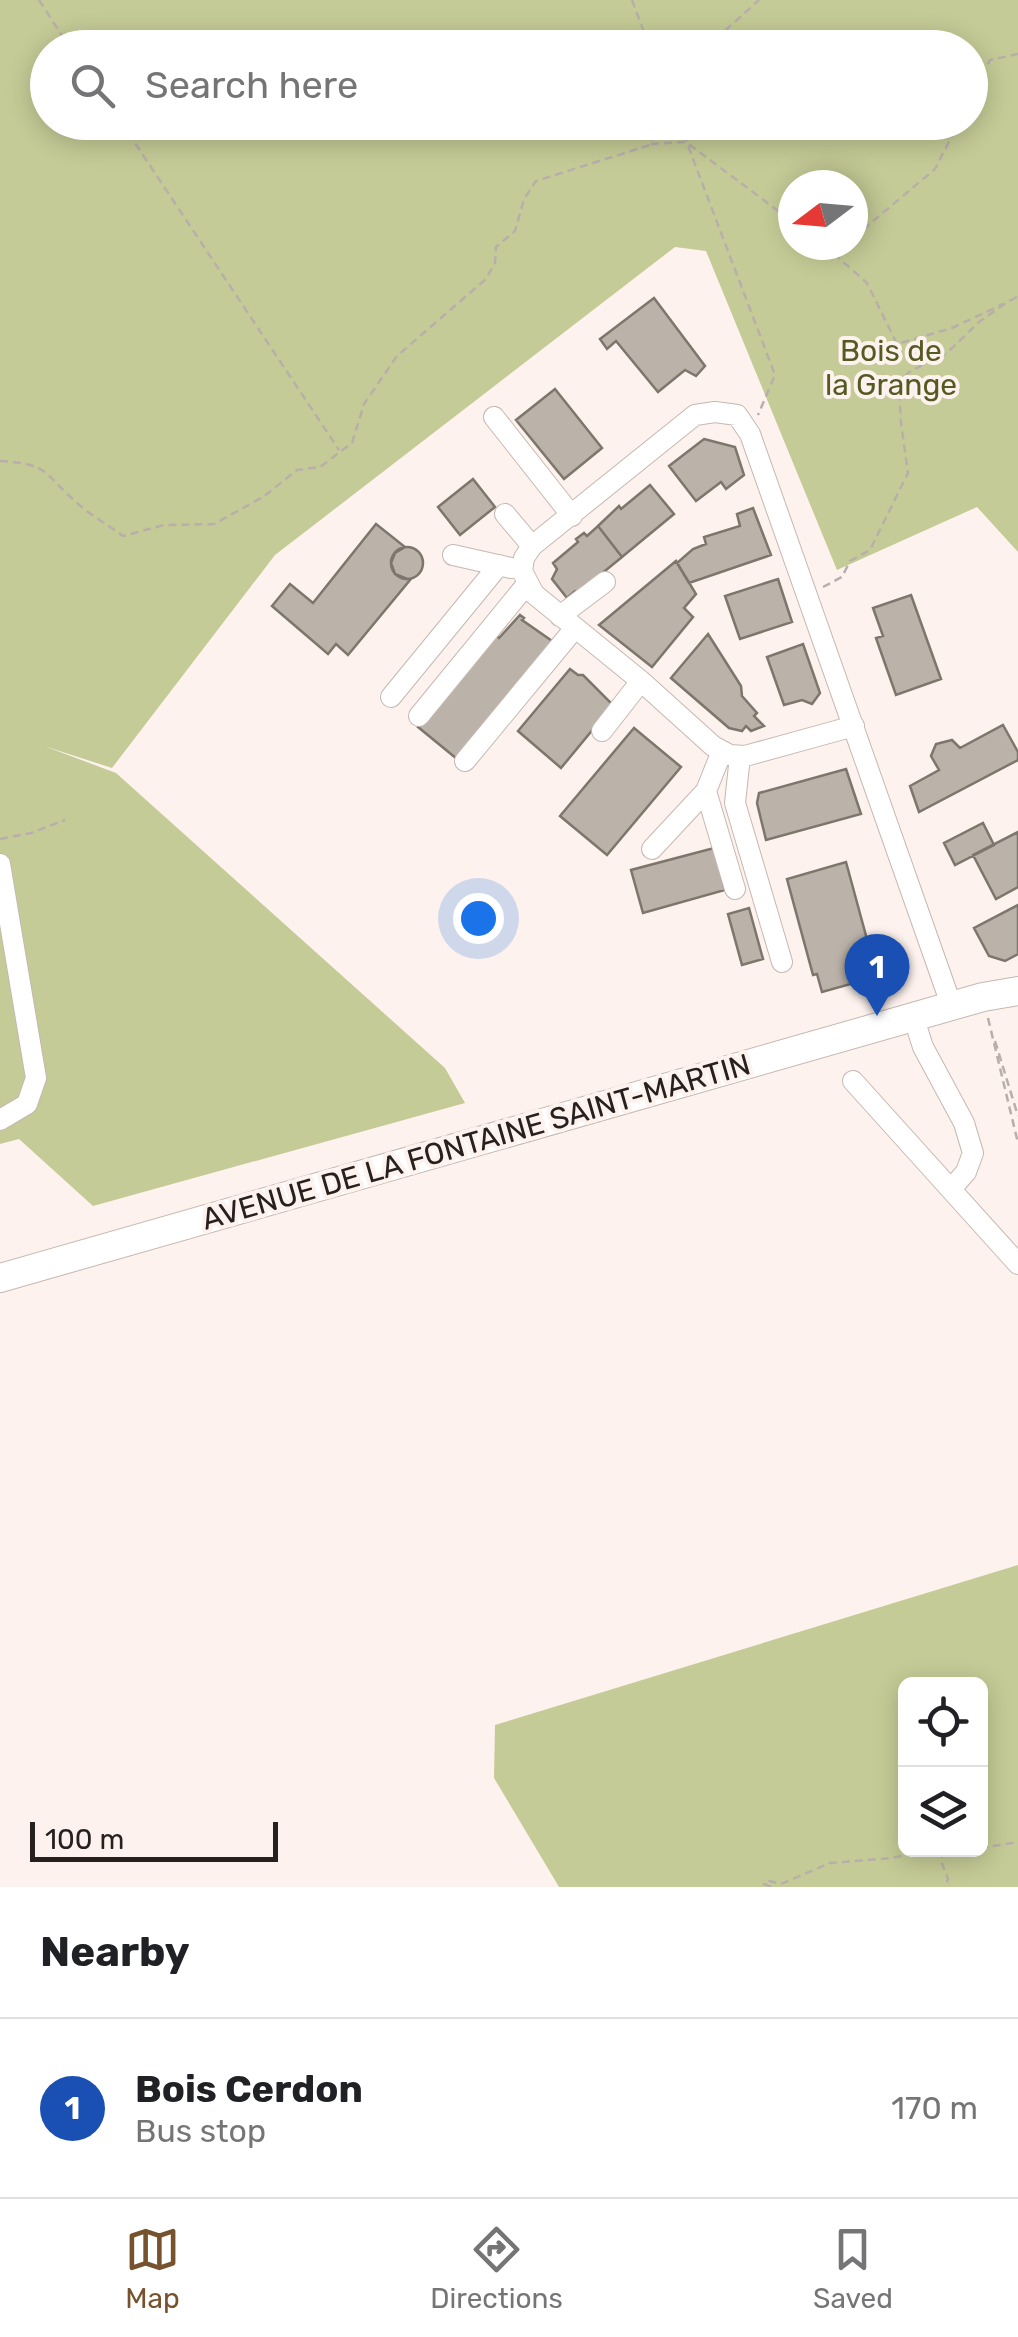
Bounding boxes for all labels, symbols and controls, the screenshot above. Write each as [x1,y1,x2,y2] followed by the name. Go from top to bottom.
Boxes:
[30,30,988,140] search box
[65,58,120,113] icon: search
[145,62,358,108] text: Search here
[778,170,868,260] north arrow
[825,333,957,403] park label: Bois de la Grange
[453,893,504,944] your location
[844,934,910,1016] pin: 1
[198,1046,754,1238] street label: AVENUE DE LA FONTAINE SAINT-MARTIN
[898,1677,988,1857] map controls
[898,1677,988,1767] button: locate
[898,1767,988,1857] button: layers
[30,1817,278,1862] scale bar
[45,1823,124,1856] text: 100 m
[40,1927,190,1977] text: Nearby
[135,2066,363,2112] text: Bois Cerdon
[65,2089,80,2127] text: 1
[891,2089,978,2127] text: 170 m
[135,2112,266,2150] text: Bus stop
[125,2222,180,2315] tab: Map
[430,2222,563,2315] tab: Directions
[813,2222,893,2315] tab: Saved

